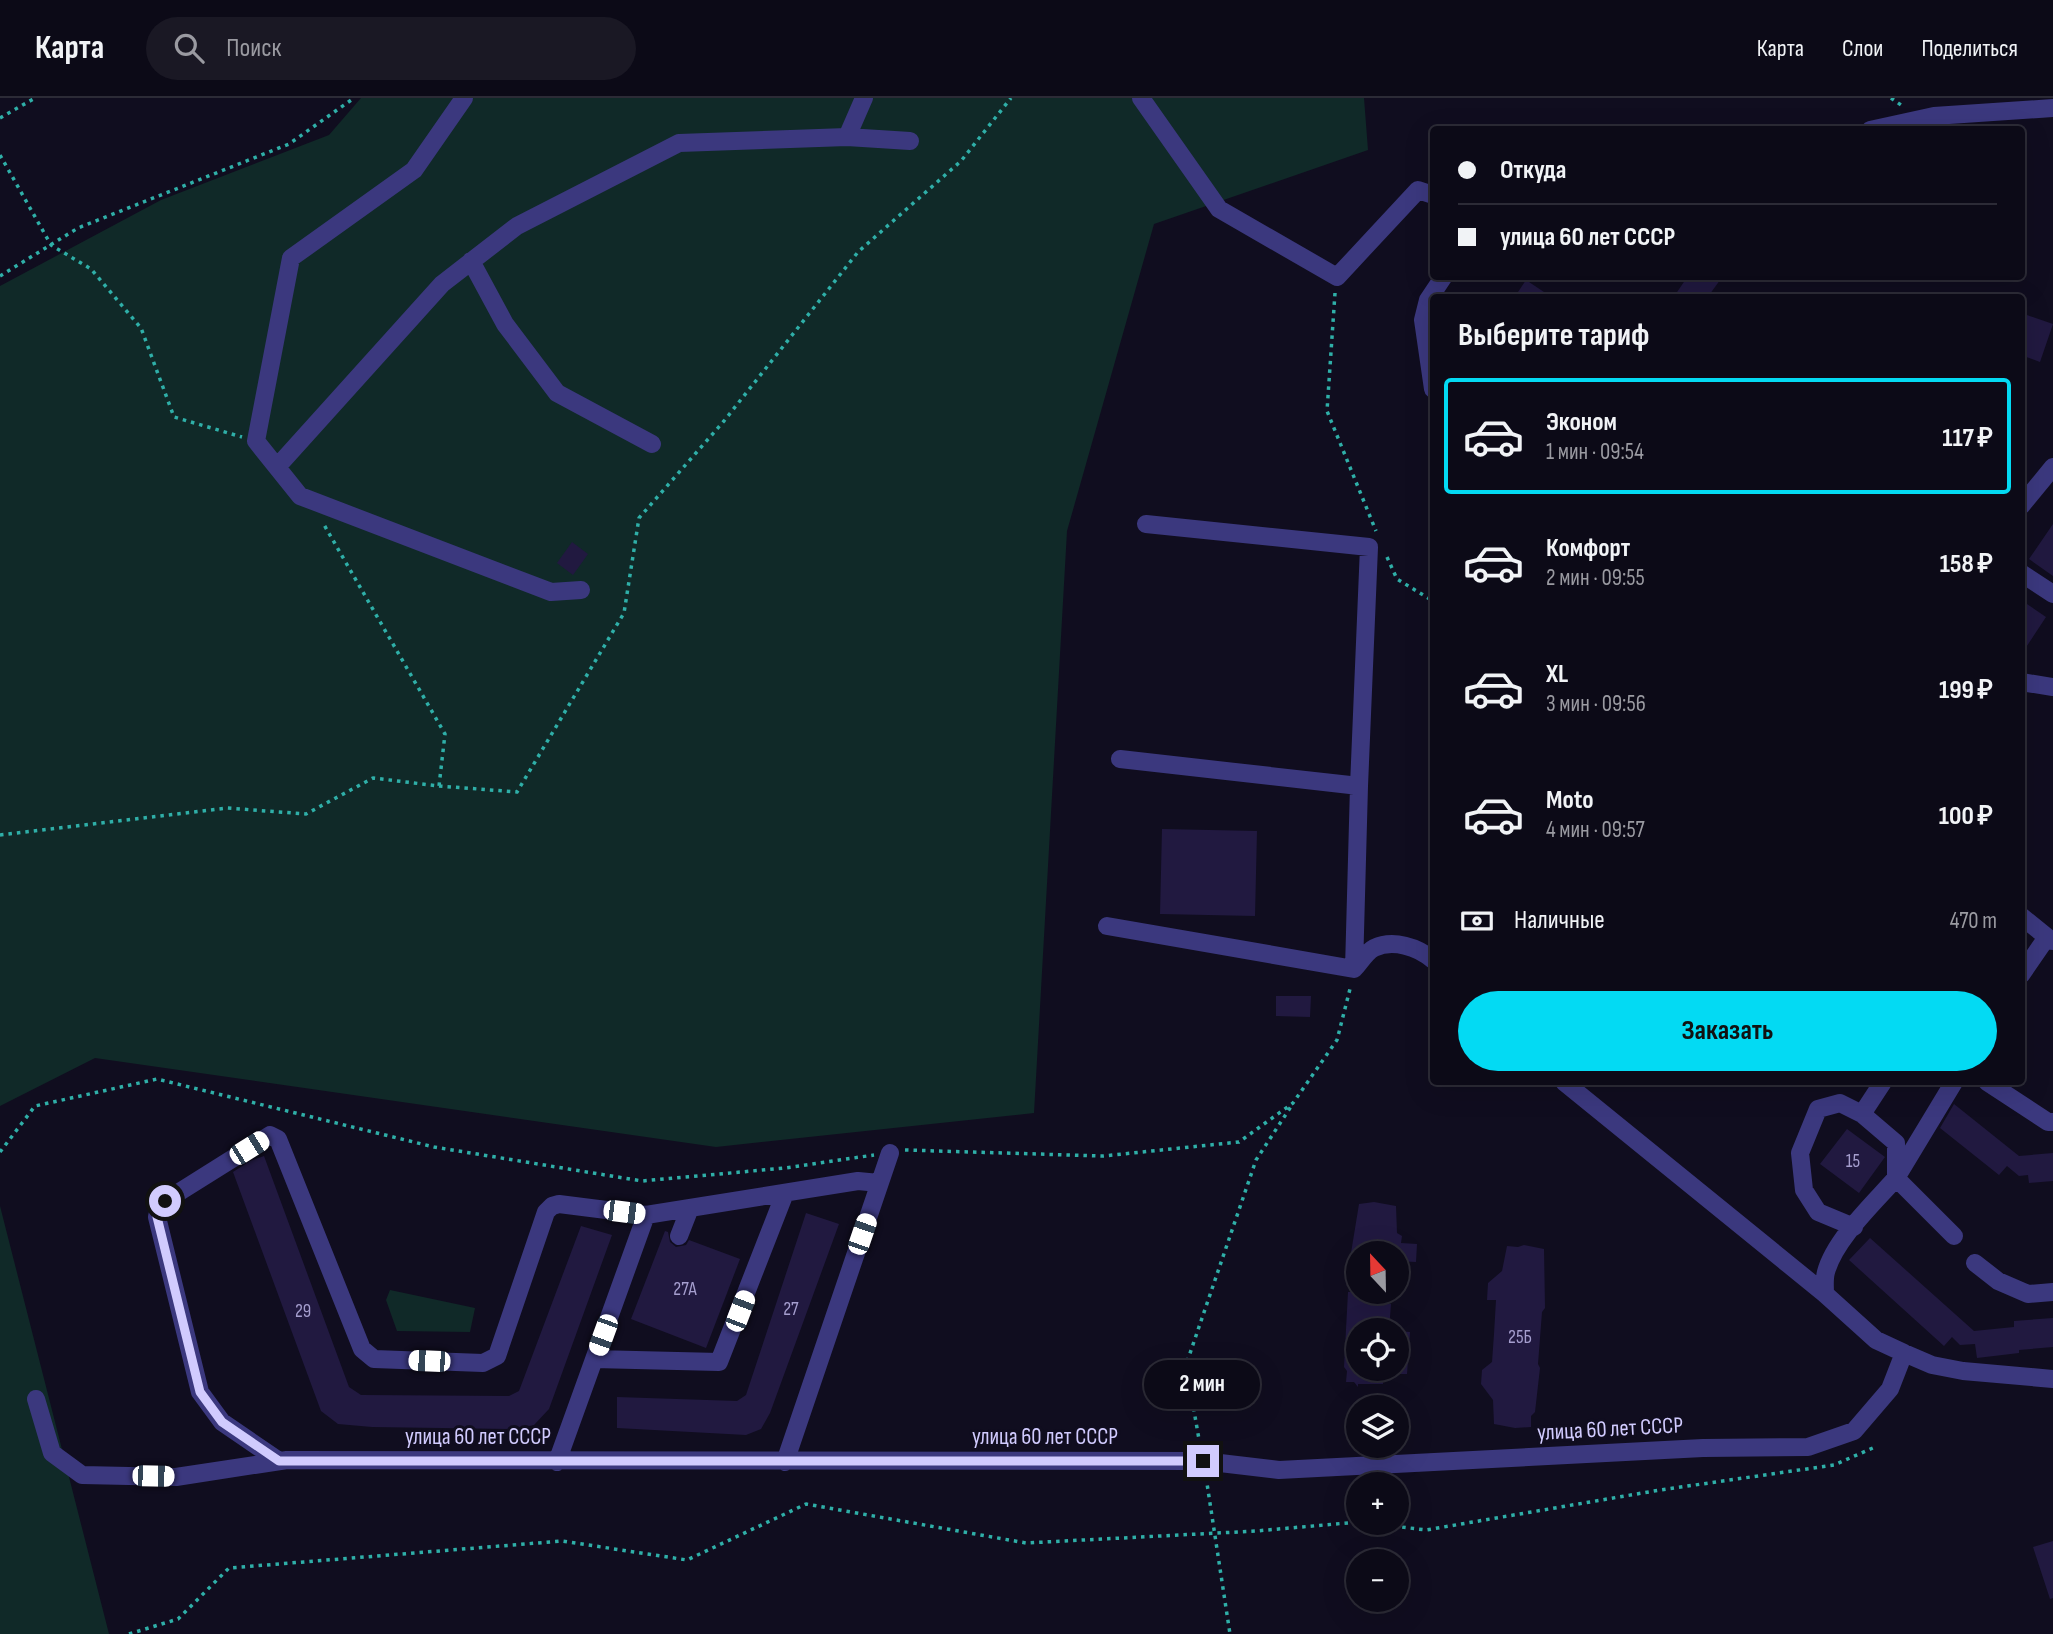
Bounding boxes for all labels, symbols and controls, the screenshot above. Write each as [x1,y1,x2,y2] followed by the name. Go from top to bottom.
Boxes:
[146,17,636,80] search box
[35,28,104,68] text: Карта
[170,29,208,67] icon: search
[226,33,281,64] text: Поиск
[1757,34,1804,63] text: Карта
[1842,34,1883,63] text: Слои
[1921,34,2018,63] text: Поделиться
[1500,155,1566,186] text: Откуда
[1500,222,1675,253] text: улица 60 лет СССР
[1458,316,1649,355] text: Выберите тариф
[1462,405,1525,468] icon: car
[1546,407,1617,438] text: Эконом
[1942,423,1993,454] text: 117 ₽
[1546,438,1644,466] text: 1 мин · 09:54
[1462,531,1525,594] icon: car
[1546,533,1630,564] text: Комфорт
[1940,549,1993,580] text: 158 ₽
[1546,564,1645,592] text: 2 мин · 09:55
[1462,657,1525,720] icon: car
[1546,659,1568,690] text: XL
[1939,675,1993,706] text: 199 ₽
[1546,690,1646,718] text: 3 мин · 09:56
[1462,783,1525,846] icon: car
[1546,785,1594,816] text: Moto
[1939,801,1993,832] text: 100 ₽
[1546,816,1645,844] text: 4 мин · 09:57
[1458,902,1496,940] icon: cash
[1514,905,1605,936] text: Наличные
[1950,907,1997,935] text: 470 m
[1458,991,1997,1071] button: Заказать
[226,1128,273,1168] car
[1846,1150,1860,1173] house number: 15
[149,1185,181,1217] route start
[602,1199,647,1225] car
[846,1211,879,1257] car
[1346,1241,1409,1304] north arrow
[1346,1241,1409,1612] map controls
[673,1278,697,1301] house number: 27А
[723,1288,758,1334] car
[783,1298,799,1321] house number: 27
[295,1300,311,1323] house number: 29
[586,1312,621,1358] car
[1346,1318,1409,1381] button: locate
[1508,1326,1532,1349] house number: 25Б
[408,1350,451,1372] car
[1145,1360,1261,1408] callout: 2 мин
[1179,1370,1225,1398] text: 2 мин
[1346,1395,1409,1458] button: layers
[1536,1411,1684,1447] street label: улица 60 лет СССР
[405,1423,551,1451] street label: улица 60 лет СССР
[972,1423,1118,1451] street label: улица 60 лет СССР
[1187,1445,1219,1477] route end
[132,1465,175,1487] car
[1346,1472,1409,1535] button: +
[1346,1549,1409,1612] button: −

